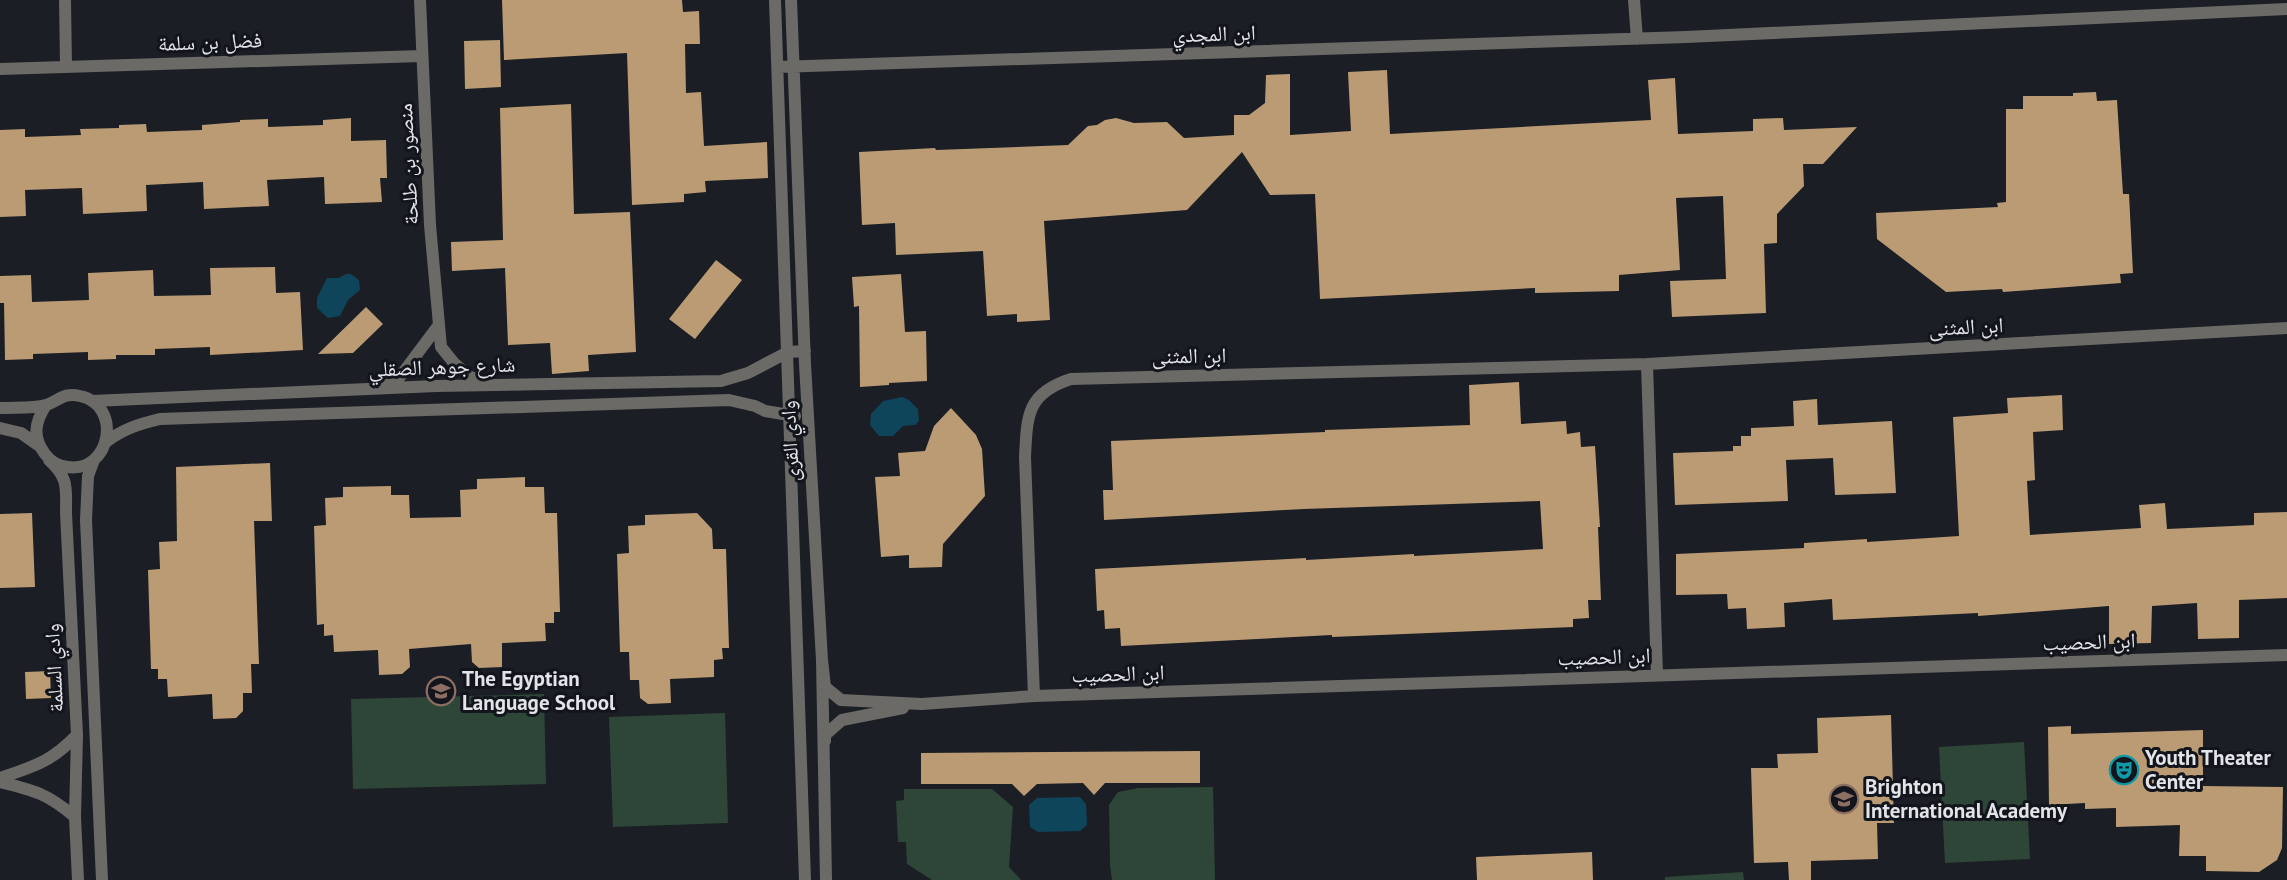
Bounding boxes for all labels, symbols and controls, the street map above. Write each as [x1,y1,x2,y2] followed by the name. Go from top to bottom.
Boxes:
[1172,19,1256,52] street label: ابن المجدي
[158,26,262,57] street label: فضل بن سلمة
[391,103,424,226] street label: منصور بن طلحة
[1928,311,2004,342] street label: ابن المثنى
[1151,341,1227,370] street label: ابن المثنى
[368,350,516,386] street label: شارع جوهر الصقلي
[774,400,808,482] street label: وادي القرى
[38,623,73,713] street label: وادي السلمة
[2042,626,2136,657] street label: ابن الحصيب
[1557,641,1651,672] street label: ابن الحصيب
[1071,658,1165,689] street label: ابن الحصيب
[462,665,616,716] place label: The Egyptian Language School
[425,675,457,707] school or university icon: The Egyptian Language School
[2144,744,2271,795] place label: Youth Theater Center
[2108,754,2140,786] theatre icon: Youth Theater Center
[1865,773,2068,824] place label: Brighton International Academy
[1828,783,1860,815] school or university icon: Brighton International Academy

